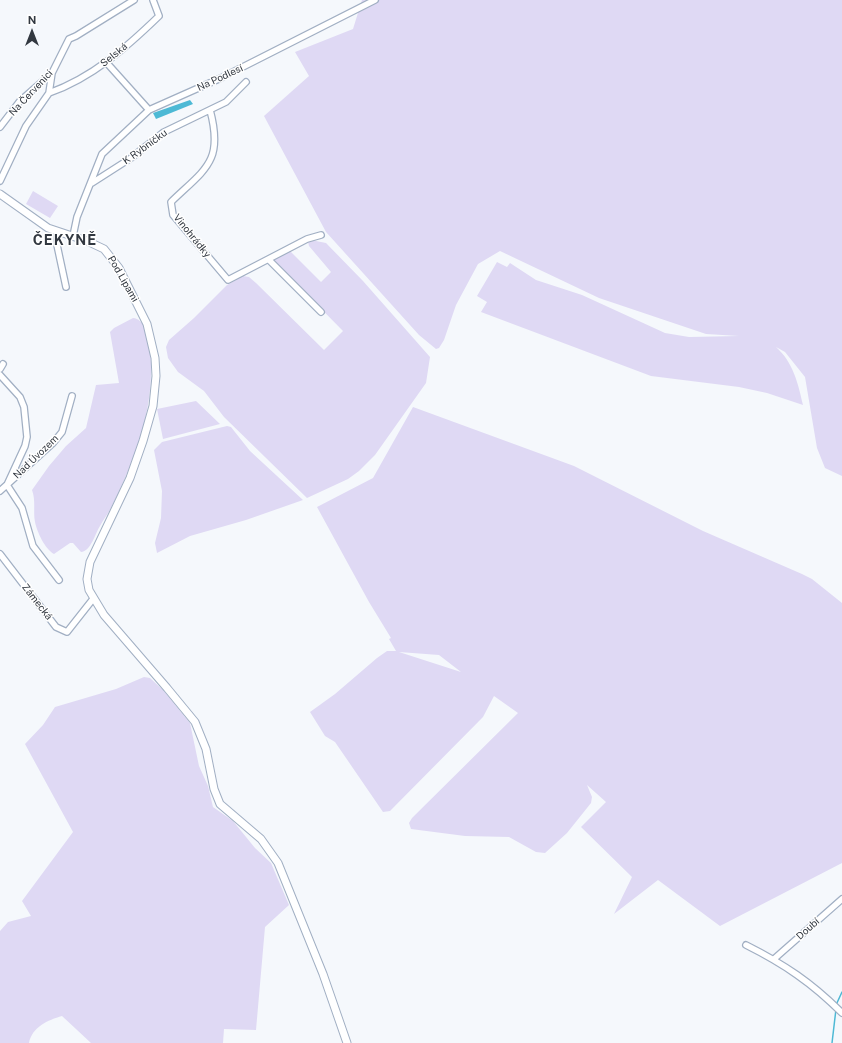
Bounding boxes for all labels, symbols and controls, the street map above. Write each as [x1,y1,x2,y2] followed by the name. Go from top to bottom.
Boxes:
[12,12,52,52] north arrow
[28,14,36,26] text: N
[98,40,130,70] street label: Selská
[195,62,245,94] street label: Na Podlesí
[7,67,55,119] street label: Na Červenici
[120,127,170,167] street label: K Rybníčku
[171,212,213,260] street label: Vinohrádky
[33,233,97,249] district label: ČEKYNĚ
[105,254,141,304] street label: Pod Lipami
[11,433,61,481] street label: Nad Úvozem
[19,582,55,622] street label: Zámecká
[794,916,822,942] street label: Doubí

